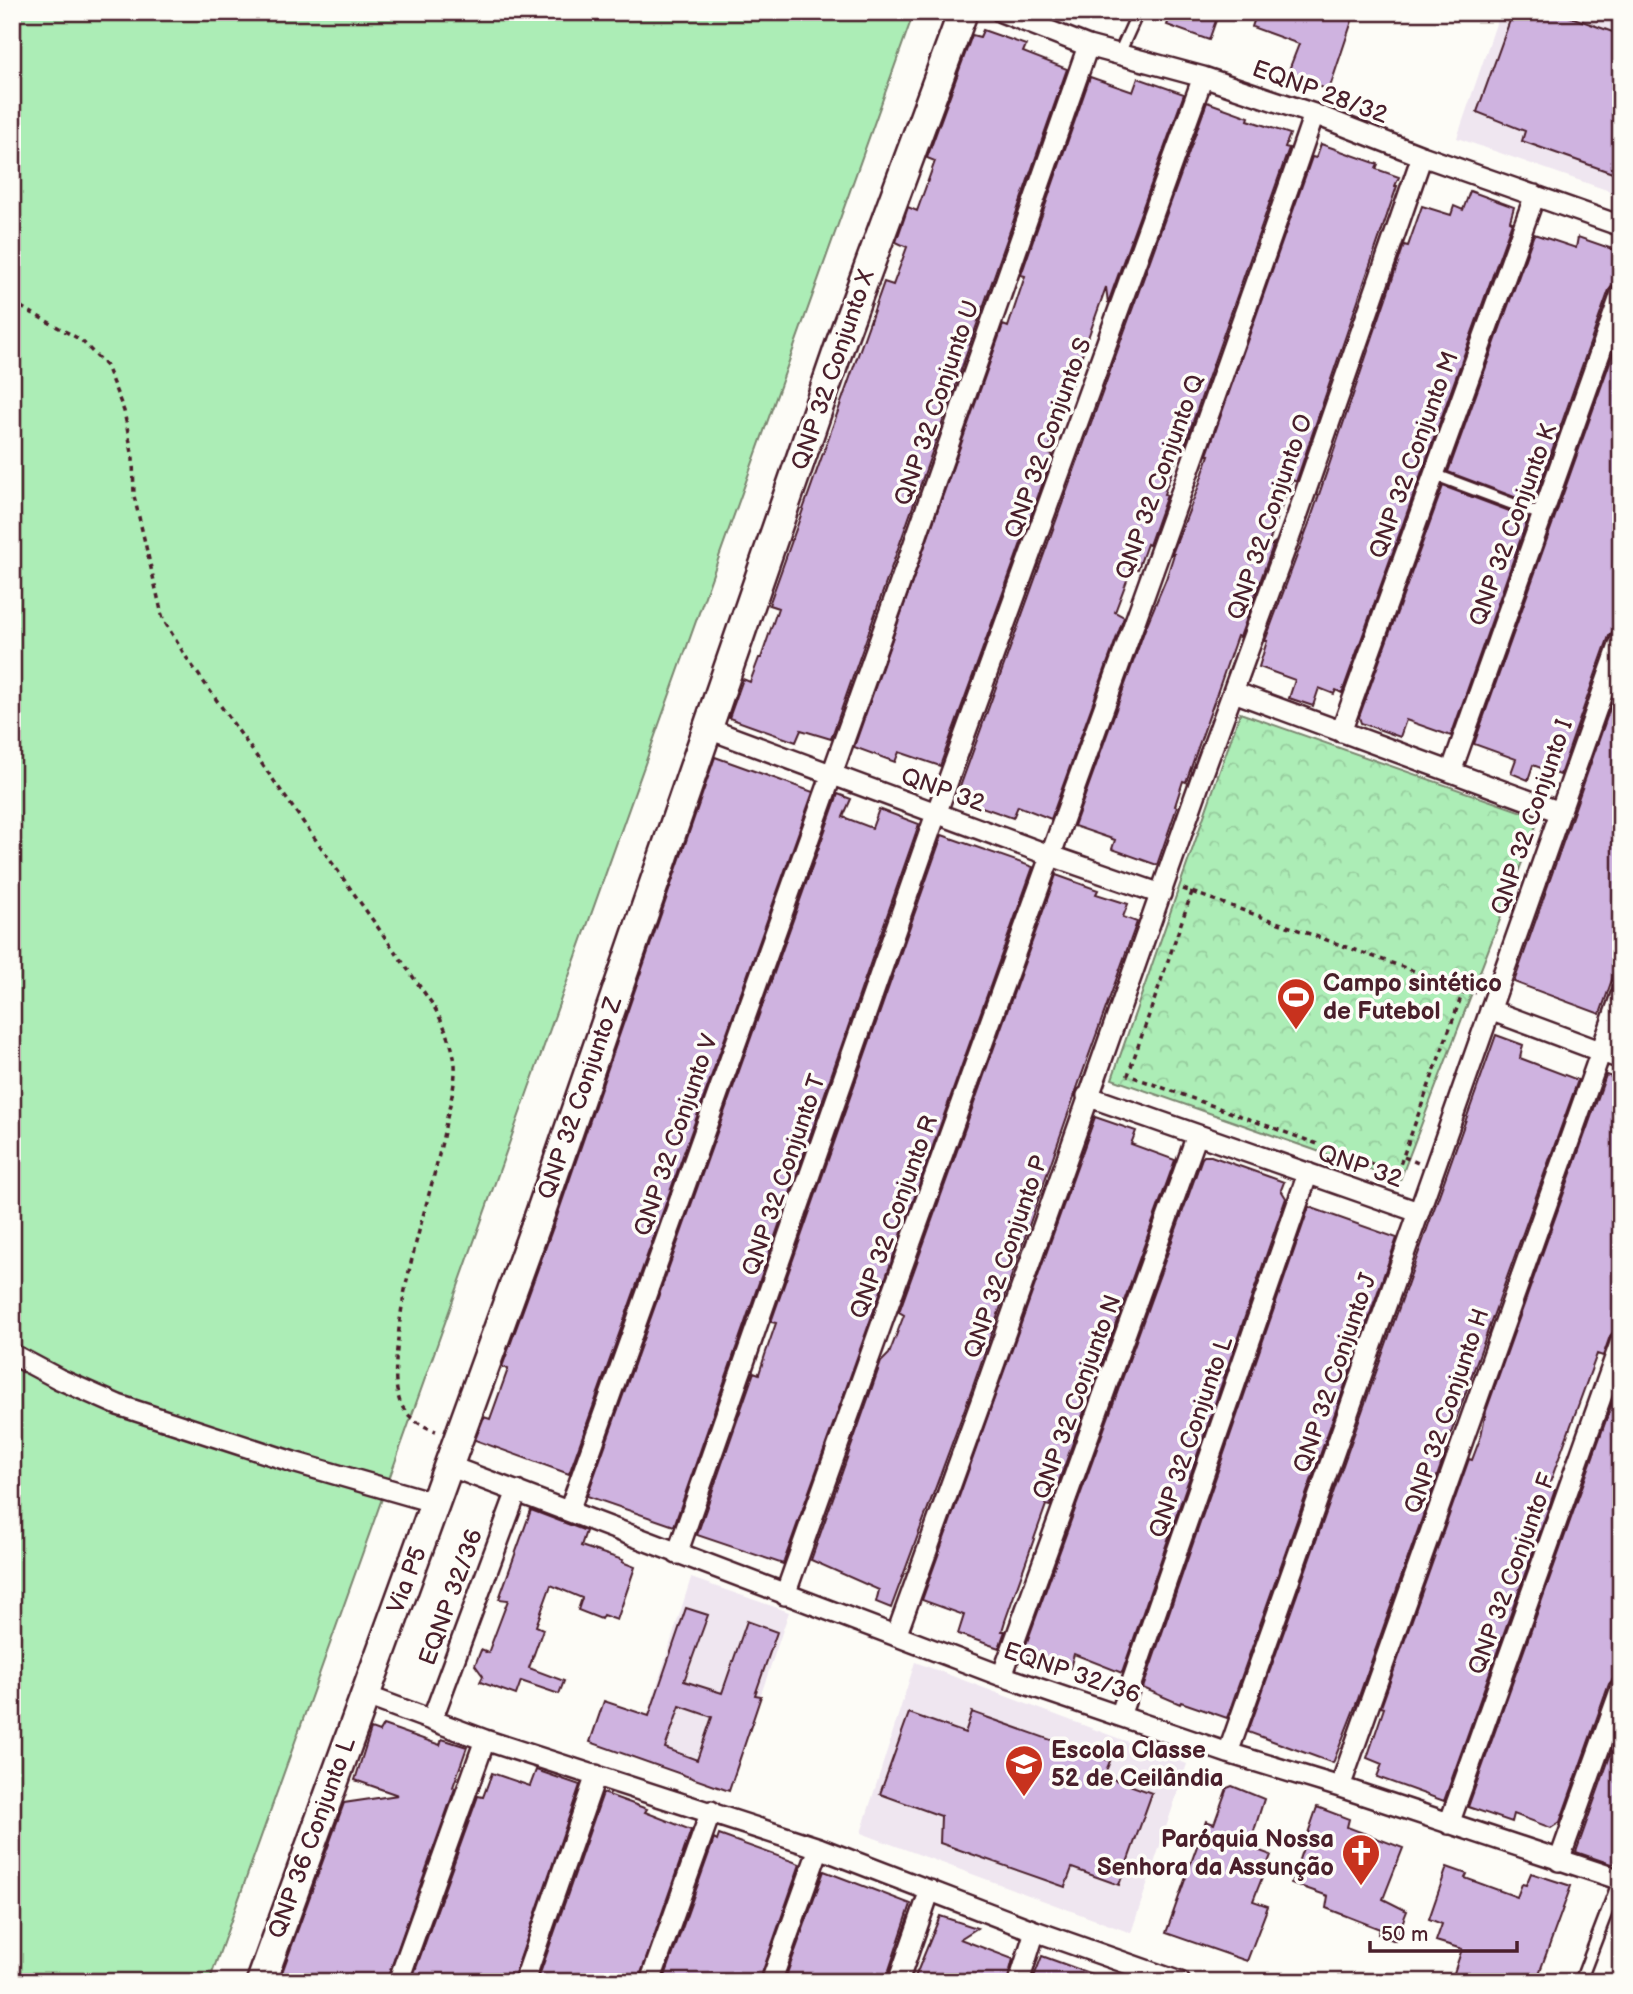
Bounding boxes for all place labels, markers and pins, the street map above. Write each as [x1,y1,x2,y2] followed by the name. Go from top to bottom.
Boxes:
[1323,969,1502,1026] place label: Campo sintético de Futebol
[1275,976,1317,1031] sports icon: Campo sintético de Futebol
[1051,1736,1224,1793] place label: Escola Classe 52 de Ceilândia
[1003,1743,1045,1798] school or university icon: Escola Classe 52 de Ceilândia
[1097,1825,1334,1882] place label: Paróquia Nossa Senhora da Assunção
[1340,1832,1382,1887] church icon: Paróquia Nossa Senhora da Assunção

